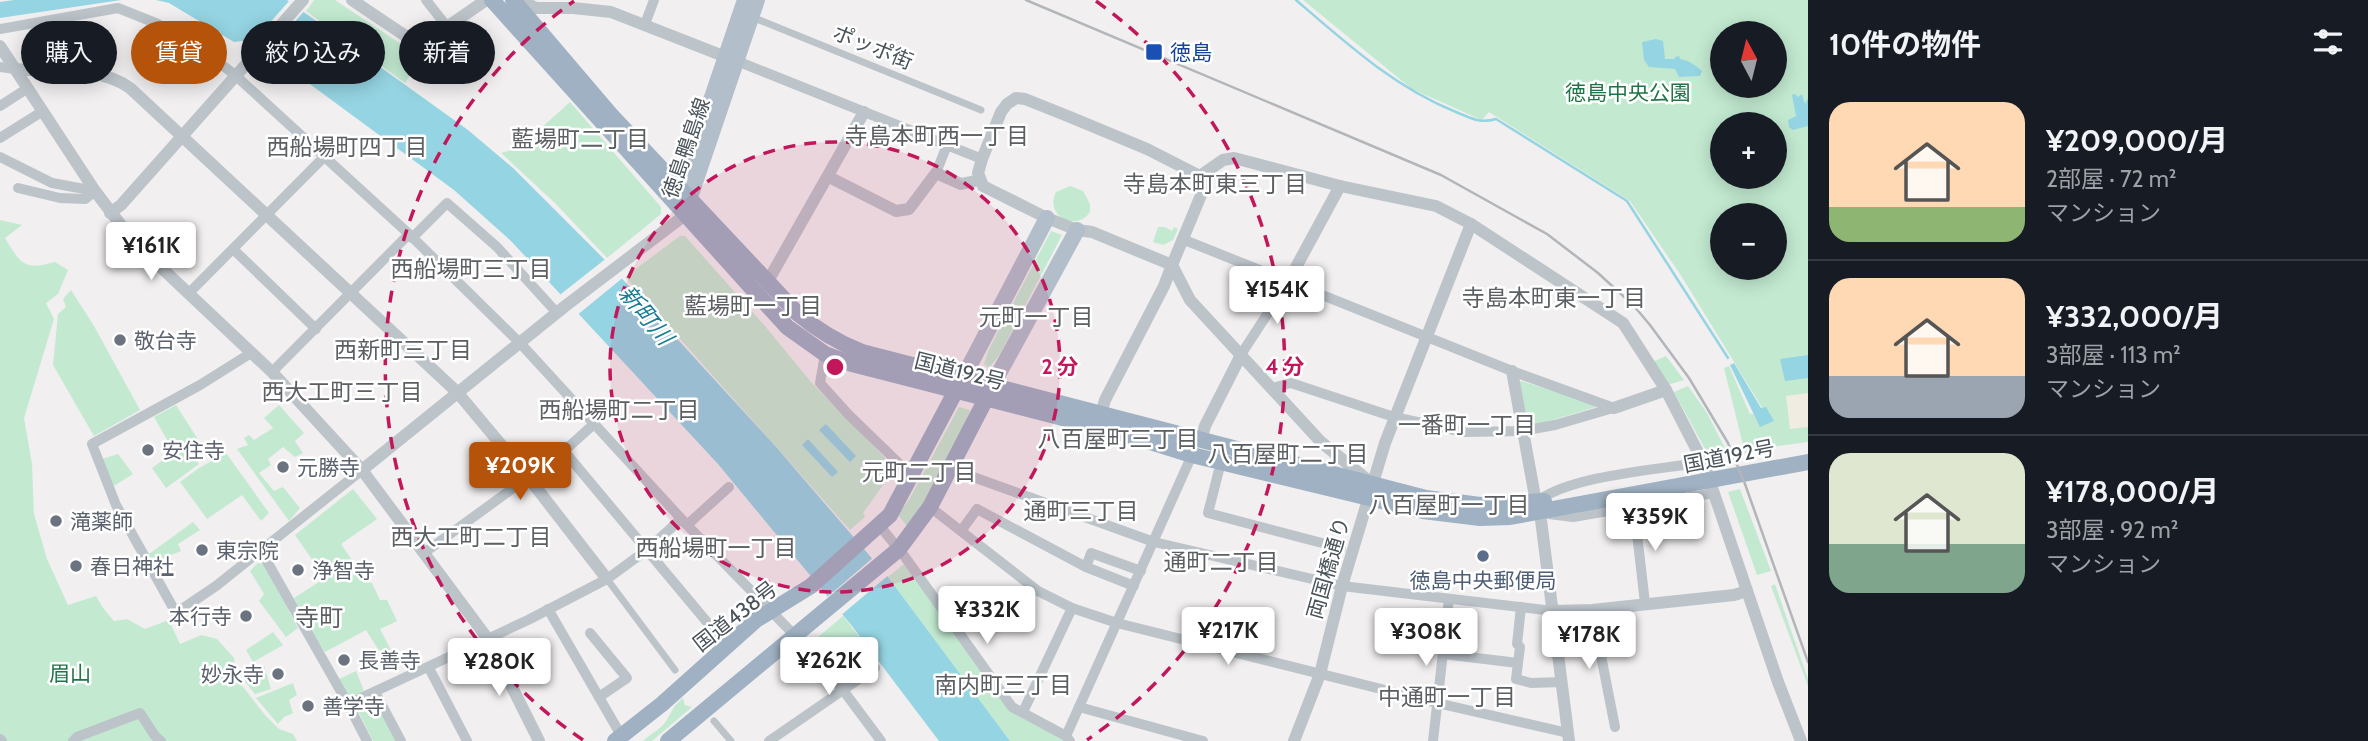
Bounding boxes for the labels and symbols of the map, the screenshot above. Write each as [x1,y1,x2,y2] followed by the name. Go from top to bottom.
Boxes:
[829,20,917,74] street label: ポッポ街
[1710,21,1787,98] north arrow
[1170,40,1212,65] place label: 徳島
[1144,42,1164,62] marker: 徳島
[1565,80,1691,105] park label: 徳島中央公園
[657,94,715,202] street label: 徳島鴨島線
[845,122,1029,150] district label: 寺島本町西一丁目
[511,125,649,153] district label: 藍場町二丁目
[267,133,428,161] district label: 西船場町四丁目
[1123,170,1307,198] district label: 寺島本町東三丁目
[102,222,200,282] pin: ¥161K
[391,255,552,283] district label: 西船場町三丁目
[1228,266,1326,326] pin: ¥154K
[613,280,681,353] water label: 新町川
[1462,284,1646,312] district label: 寺島本町東一丁目
[684,292,822,320] district label: 藍場町一丁目
[979,303,1094,331] district label: 元町一丁目
[134,328,197,353] place label: 敬台寺
[112,332,128,348] marker: 敬台寺
[334,336,472,364] district label: 西新町三丁目
[912,348,1008,394] street label: 国道192号
[1042,354,1078,379] text: 2 分
[1266,354,1304,379] text: 4 分
[823,355,847,379] centre of rings
[262,378,423,406] district label: 西大工町三丁目
[539,396,700,424] district label: 西船場町二丁目
[1398,411,1536,439] district label: 一番町一丁目
[1038,425,1199,453] district label: 八百屋町三丁目
[1681,435,1777,477] street label: 国道192号
[162,438,225,463] place label: 安住寺
[1208,440,1369,468] district label: 八百屋町二丁目
[140,442,156,458] marker: 安住寺
[471,442,569,502] pin: ¥209K
[297,455,360,480] place label: 元勝寺
[862,458,977,486] district label: 元町二丁目
[275,459,291,475] marker: 元勝寺
[1369,491,1530,519] district label: 八百屋町一丁目
[1606,494,1704,553] pin: ¥359K
[1024,497,1139,525] district label: 通町三丁目
[70,509,133,534] place label: 滝薬師
[48,513,64,529] marker: 滝薬師
[1302,514,1354,622] street label: 両国橋通り
[391,523,552,551] district label: 西大工町二丁目
[636,534,797,562] district label: 西船場町一丁目
[216,538,279,563] place label: 東宗院
[194,542,210,558] marker: 東宗院
[1164,548,1279,576] district label: 通町二丁目
[1475,548,1491,564] marker: 徳島中央郵便局
[90,554,174,579] place label: 春日神社
[68,558,84,574] marker: 春日神社
[312,558,375,583] place label: 浄智寺
[290,562,306,578] marker: 浄智寺
[1410,568,1557,593] place label: 徳島中央郵便局
[688,576,782,656] street label: 国道438号
[938,586,1036,646] pin: ¥332K
[295,603,343,632] district label: 寺町
[169,604,232,629] place label: 本行寺
[238,608,254,624] marker: 本行寺
[1179,608,1277,667] pin: ¥217K
[1377,608,1475,668] pin: ¥308K
[1540,612,1638,671] pin: ¥178K
[450,638,548,698] pin: ¥280K
[780,638,878,697] pin: ¥262K
[358,648,421,673] place label: 長善寺
[336,652,352,668] marker: 長善寺
[49,661,91,686] park label: 眉山
[201,662,264,687] place label: 妙永寺
[270,666,286,682] marker: 妙永寺
[934,671,1072,699] district label: 南内町三丁目
[1378,683,1516,711] district label: 中通町一丁目
[322,694,385,719] place label: 善学寺
[300,698,316,714] marker: 善学寺

